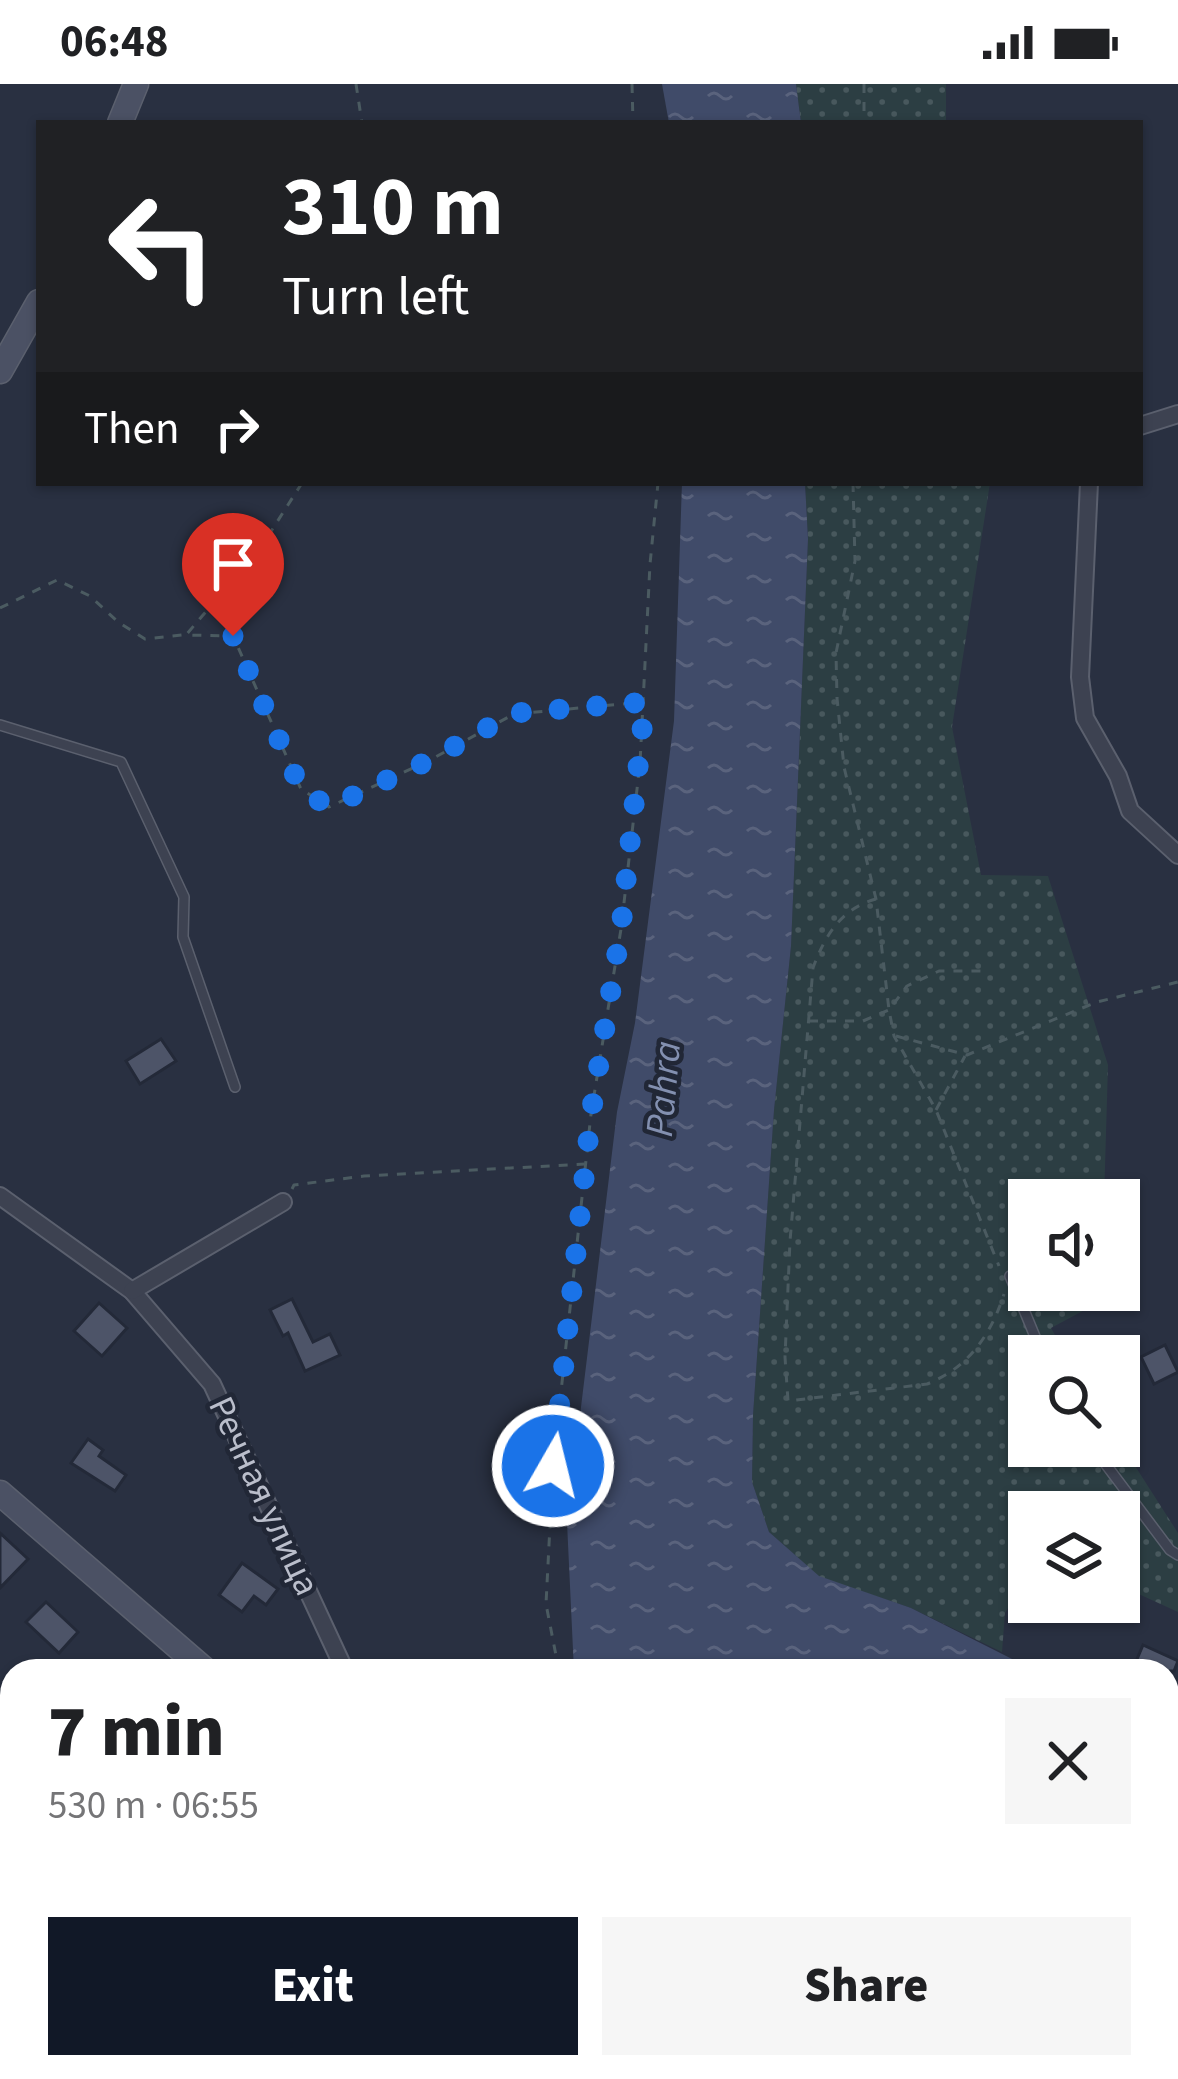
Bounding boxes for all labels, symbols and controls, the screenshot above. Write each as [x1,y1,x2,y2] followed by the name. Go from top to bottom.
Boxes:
[60,10,169,74] text: 06:48
[282,148,504,268] text: 310 m
[84,168,240,324] icon: left
[282,259,469,336] text: Turn left
[204,396,270,462] icon: right
[84,397,180,461] text: Then
[182,513,284,636] pin
[200,531,266,597] icon: arrive
[632,1039,696,1139] water label: Pahra
[1008,1179,1140,1623] map controls
[1008,1179,1140,1311] button: sound
[1008,1335,1140,1467] button: search
[196,1388,332,1604] street label: Речная улица
[490,1403,616,1529] position arrow
[1008,1491,1140,1623] button: layers
[48,1681,225,1784] text: 7 min
[1005,1698,1131,1824] button: close
[48,1778,259,1834] text: 530 m · 06:55
[48,1917,578,2055] button: Exit
[602,1917,1131,2055] button: Share

